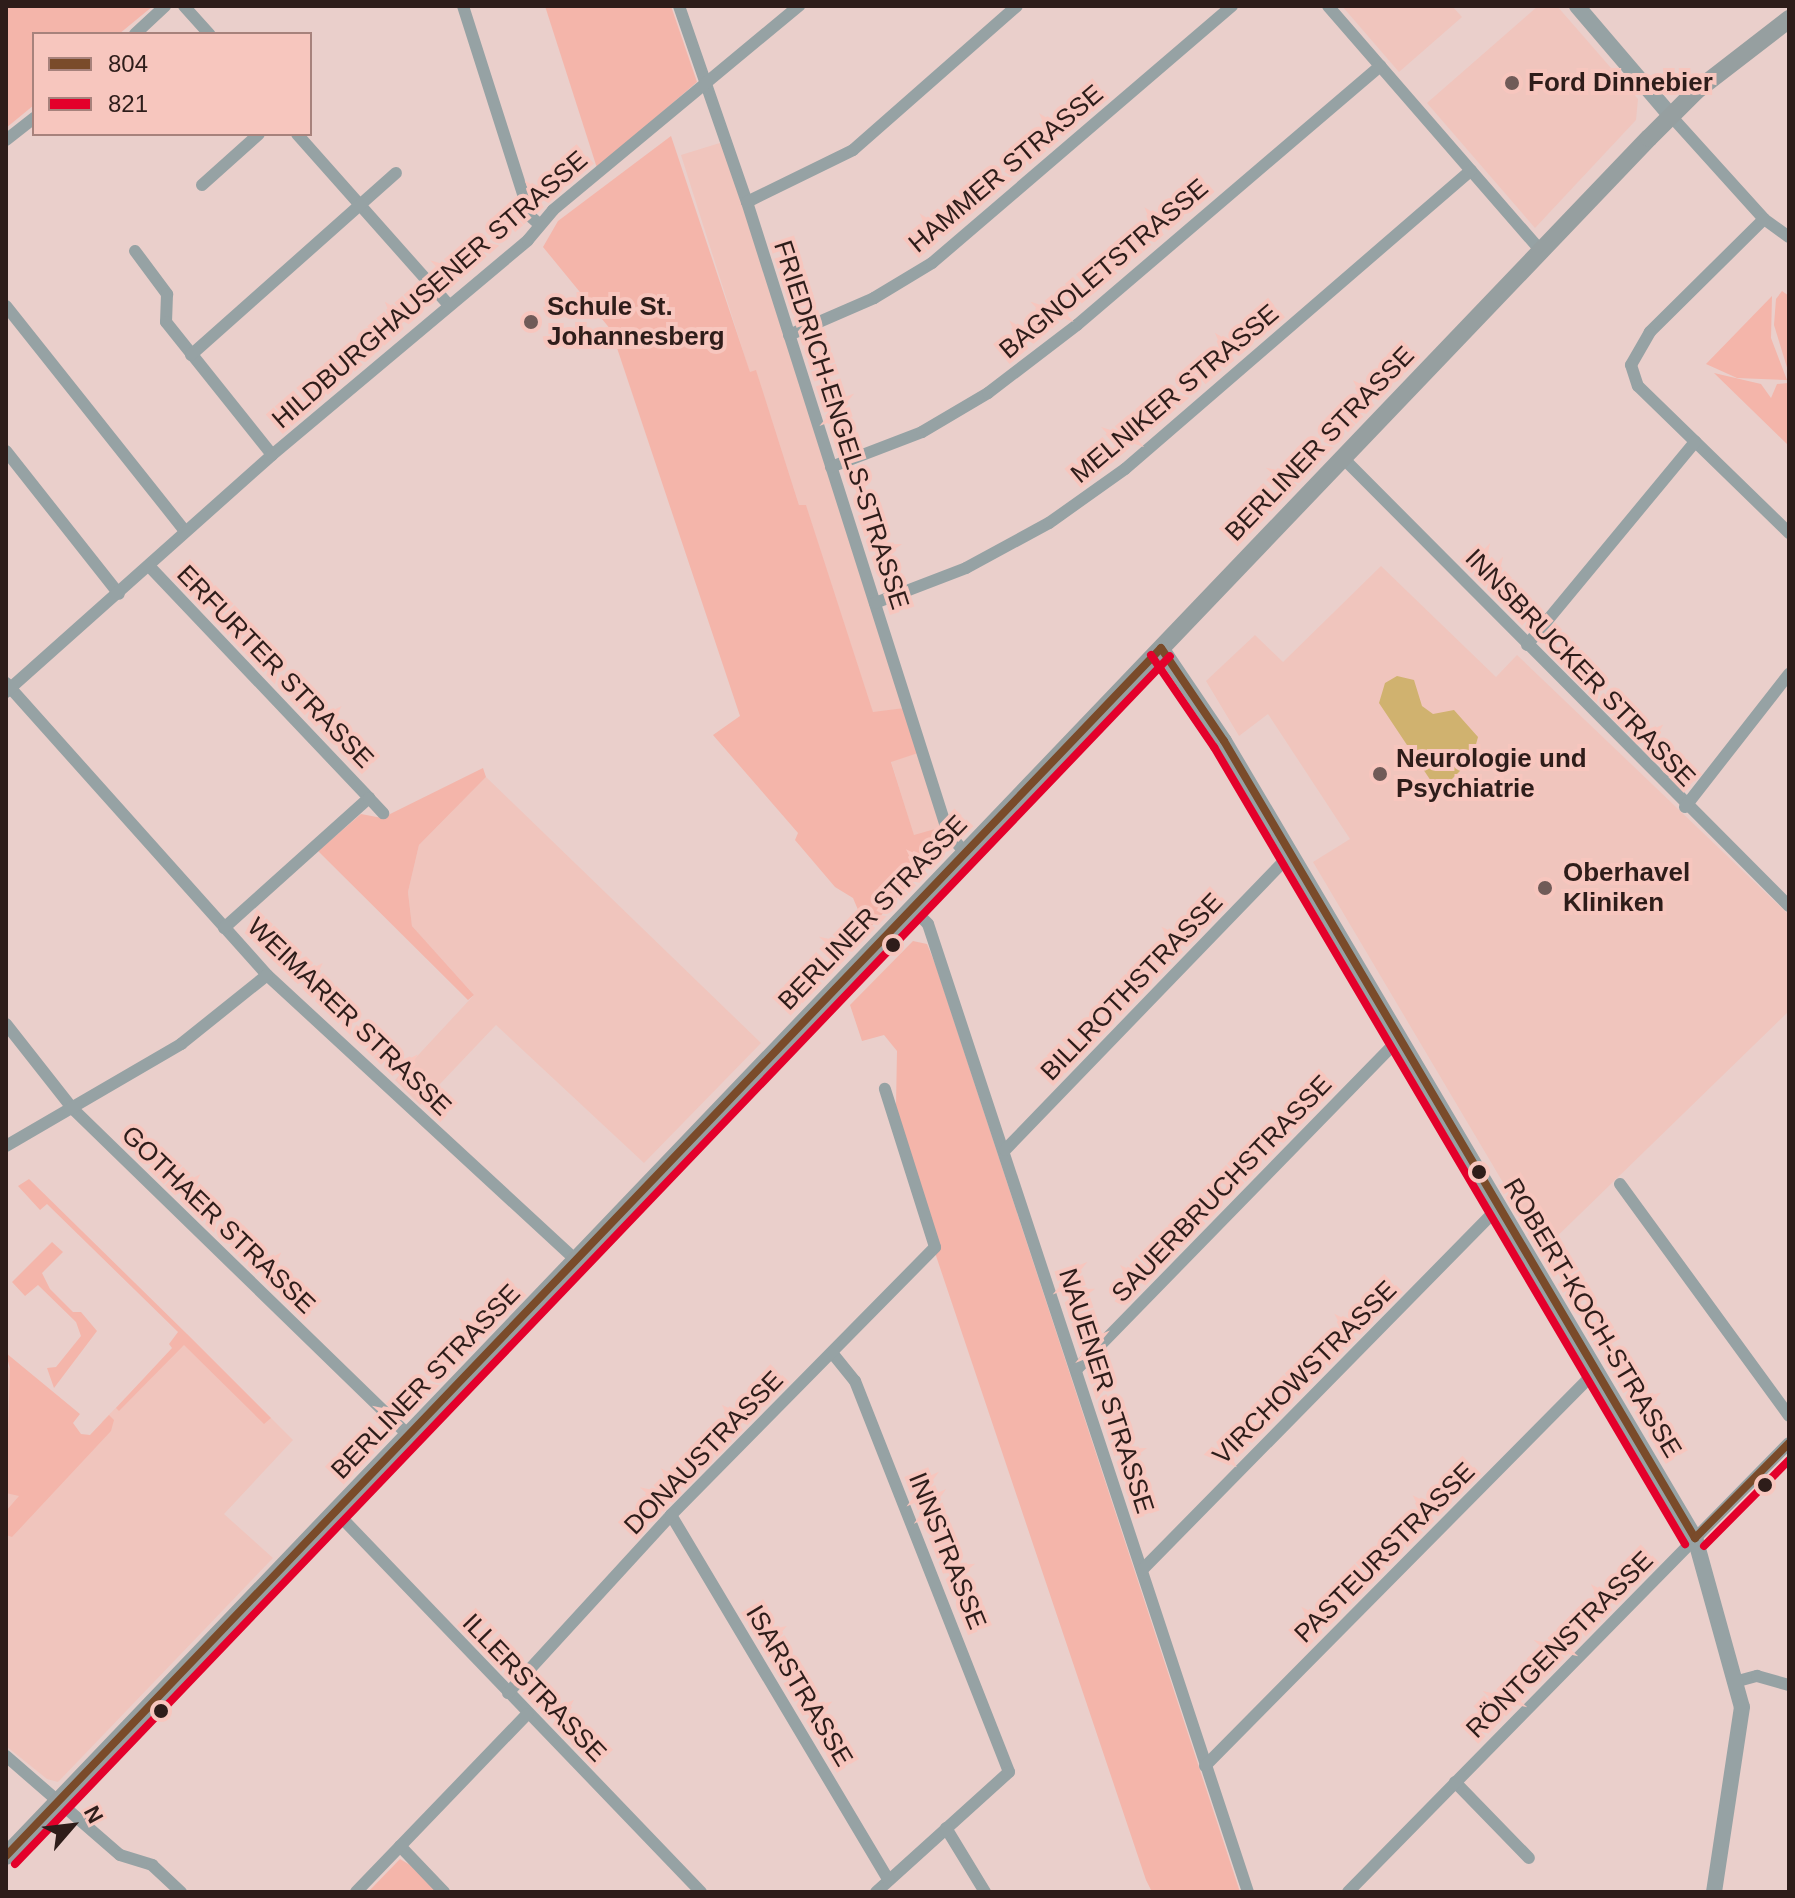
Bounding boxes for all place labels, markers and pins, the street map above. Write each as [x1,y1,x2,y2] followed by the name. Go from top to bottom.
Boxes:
[1528,67,1713,99] place label: Ford Dinnebier
[1503,74,1521,92] marker: Ford Dinnebier
[547,291,725,352] place label: Schule St. Johannesberg
[522,313,540,331] marker: Schule St. Johannesberg
[1396,743,1587,804] place label: Neurologie und Psychiatrie
[1371,765,1389,783] marker: Neurologie und Psychiatrie
[1563,857,1690,918] place label: Oberhavel Kliniken
[1534,877,1556,899] marker: Oberhavel Kliniken
[885,937,901,953] unlabelled marker
[1471,1164,1487,1180] unlabelled marker
[1757,1477,1773,1493] unlabelled marker
[153,1703,169,1719] unlabelled marker

